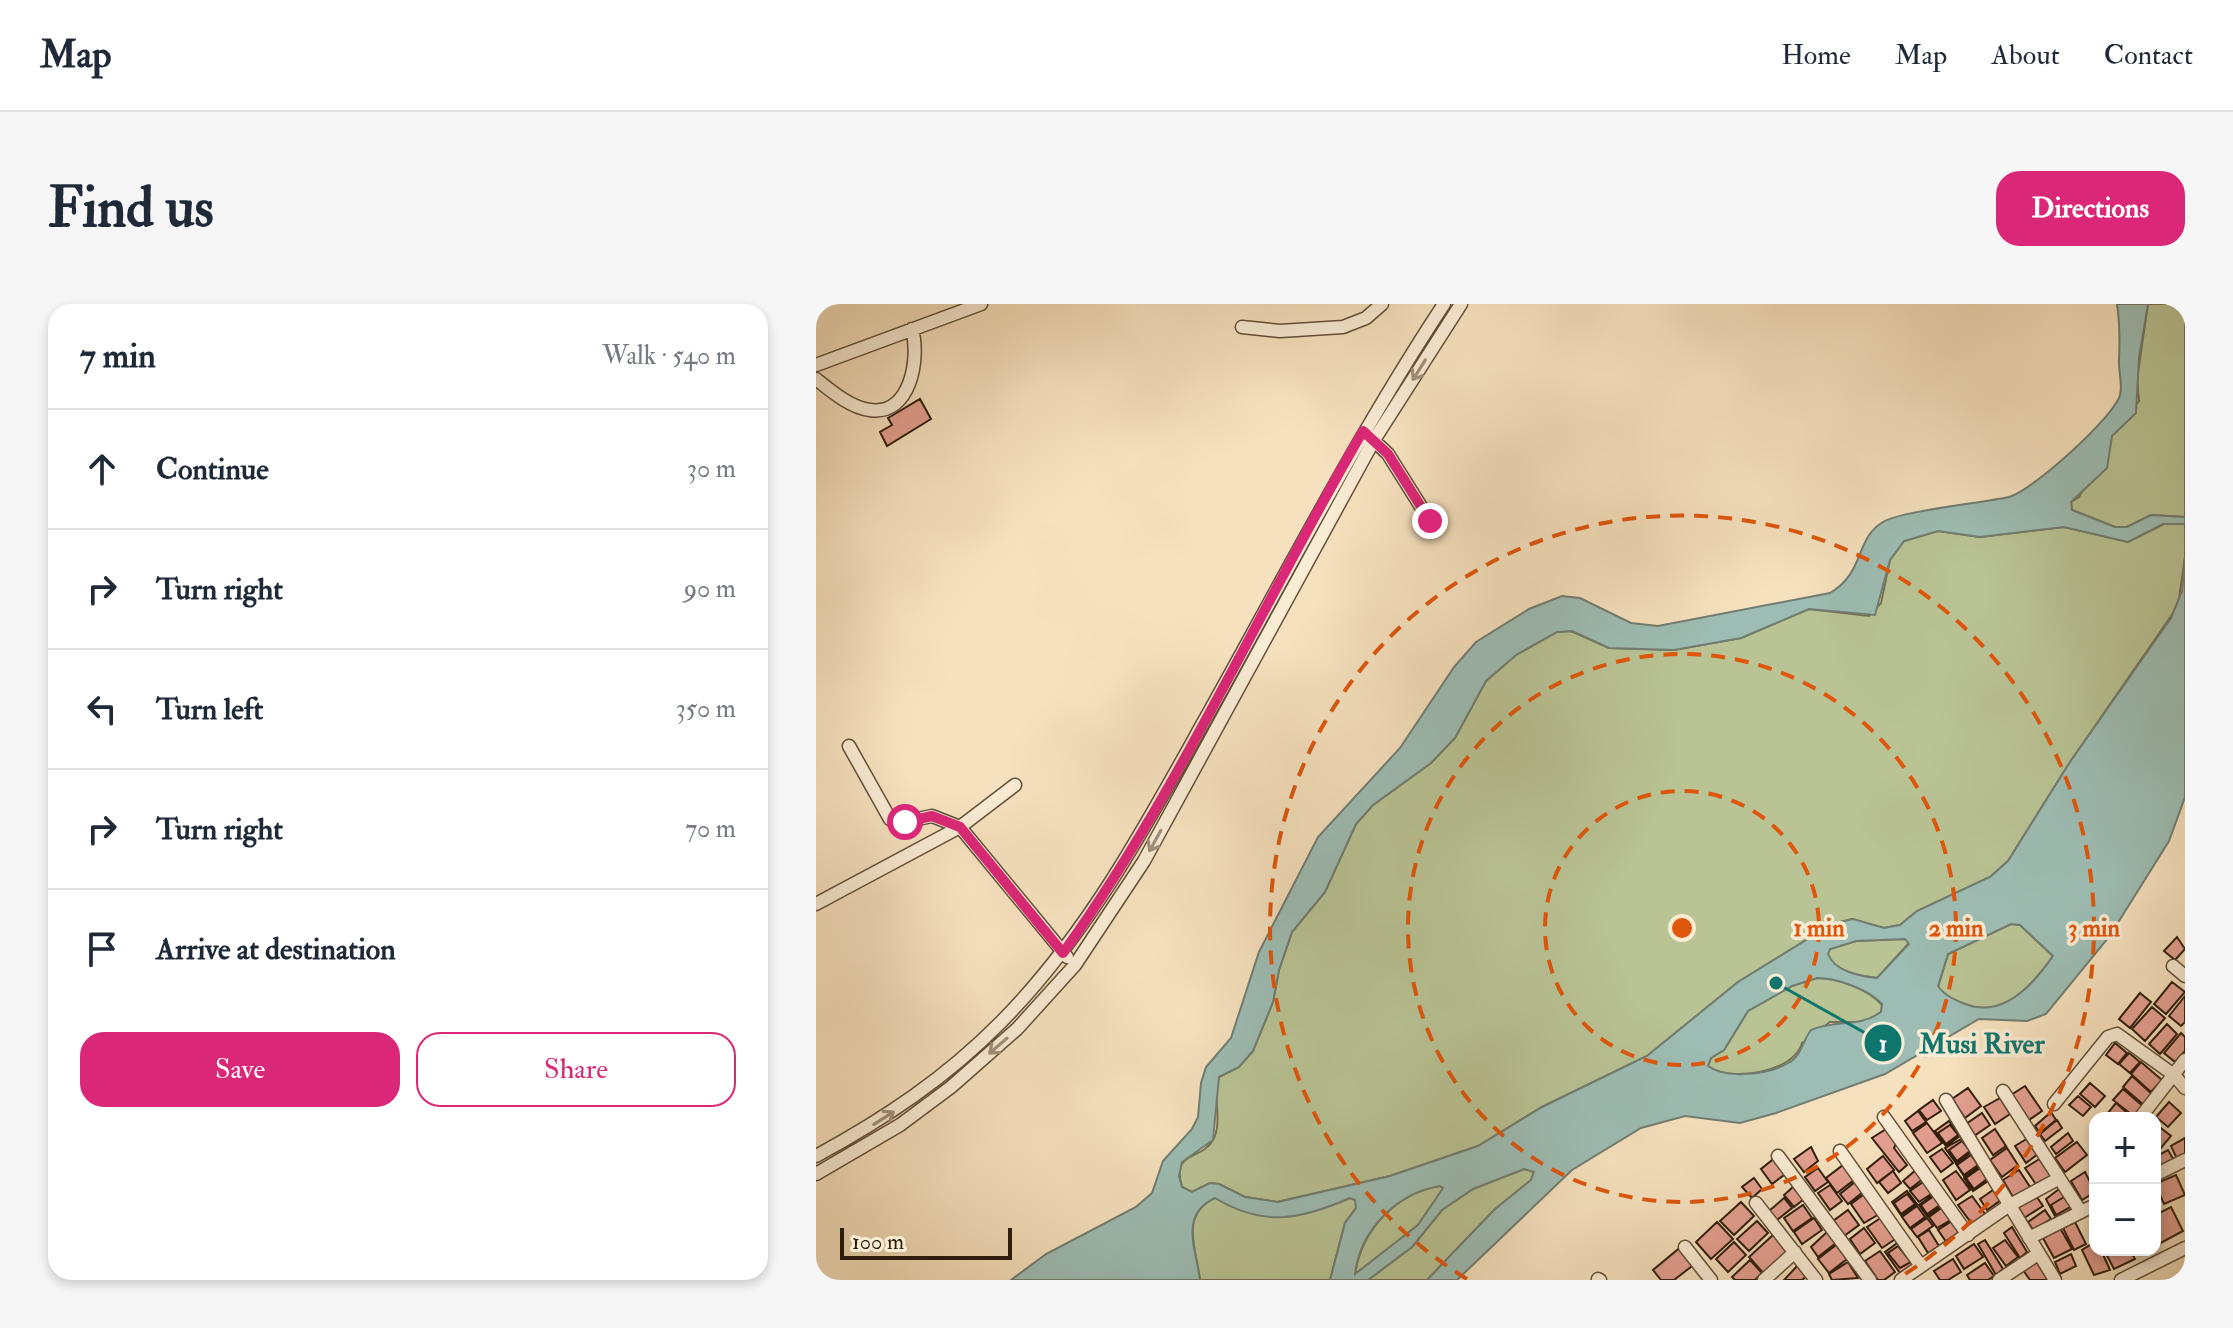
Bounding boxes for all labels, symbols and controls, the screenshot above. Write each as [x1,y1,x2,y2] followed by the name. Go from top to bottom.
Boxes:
[40,31,111,79] text: Map
[1781,38,1851,73] text: Home
[1895,38,1947,73] text: Map
[1991,38,2060,73] text: About
[2104,38,2193,73] text: Contact
[1996,171,2185,246] button: Directions
[48,173,214,244] text: Find us
[80,335,156,378] text: 7 min
[602,340,736,372] text: Walk · 540 m
[1410,358,1426,381] one-way arrow
[80,447,124,491] icon: ahead
[156,451,269,488] text: Continue
[687,453,736,485] text: 30 m
[1412,503,1448,539] route end
[80,567,124,611] icon: right
[156,571,283,608] text: Turn right
[684,573,736,605] text: 90 m
[80,687,124,731] icon: left
[156,691,263,728] text: Turn left
[676,693,736,725] text: 350 m
[887,804,923,840] route start
[80,807,124,851] icon: right
[156,811,283,848] text: Turn right
[685,813,736,845] text: 70 m
[1147,829,1163,852] one-way arrow
[1794,913,1845,944] text: 1 min
[1929,913,1984,944] text: 2 min
[2068,913,2120,944] text: 3 min
[1668,914,1696,942] centre of rings
[80,927,124,971] icon: arrive
[156,931,396,968] text: Arrive at destination
[1863,1017,2060,1069] callout: Musi River
[1918,1027,2045,1062] text: Musi River
[1879,1029,1887,1060] text: 1
[80,1032,400,1107] button: Save
[416,1032,736,1107] button: Share
[988,1037,1008,1055] one-way arrow
[872,1109,895,1125] one-way arrow
[2089,1112,2161,1256] map controls
[2089,1112,2161,1184] button: +
[2089,1184,2161,1256] button: −
[840,1224,1012,1260] scale bar
[852,1228,904,1256] text: 100 m

